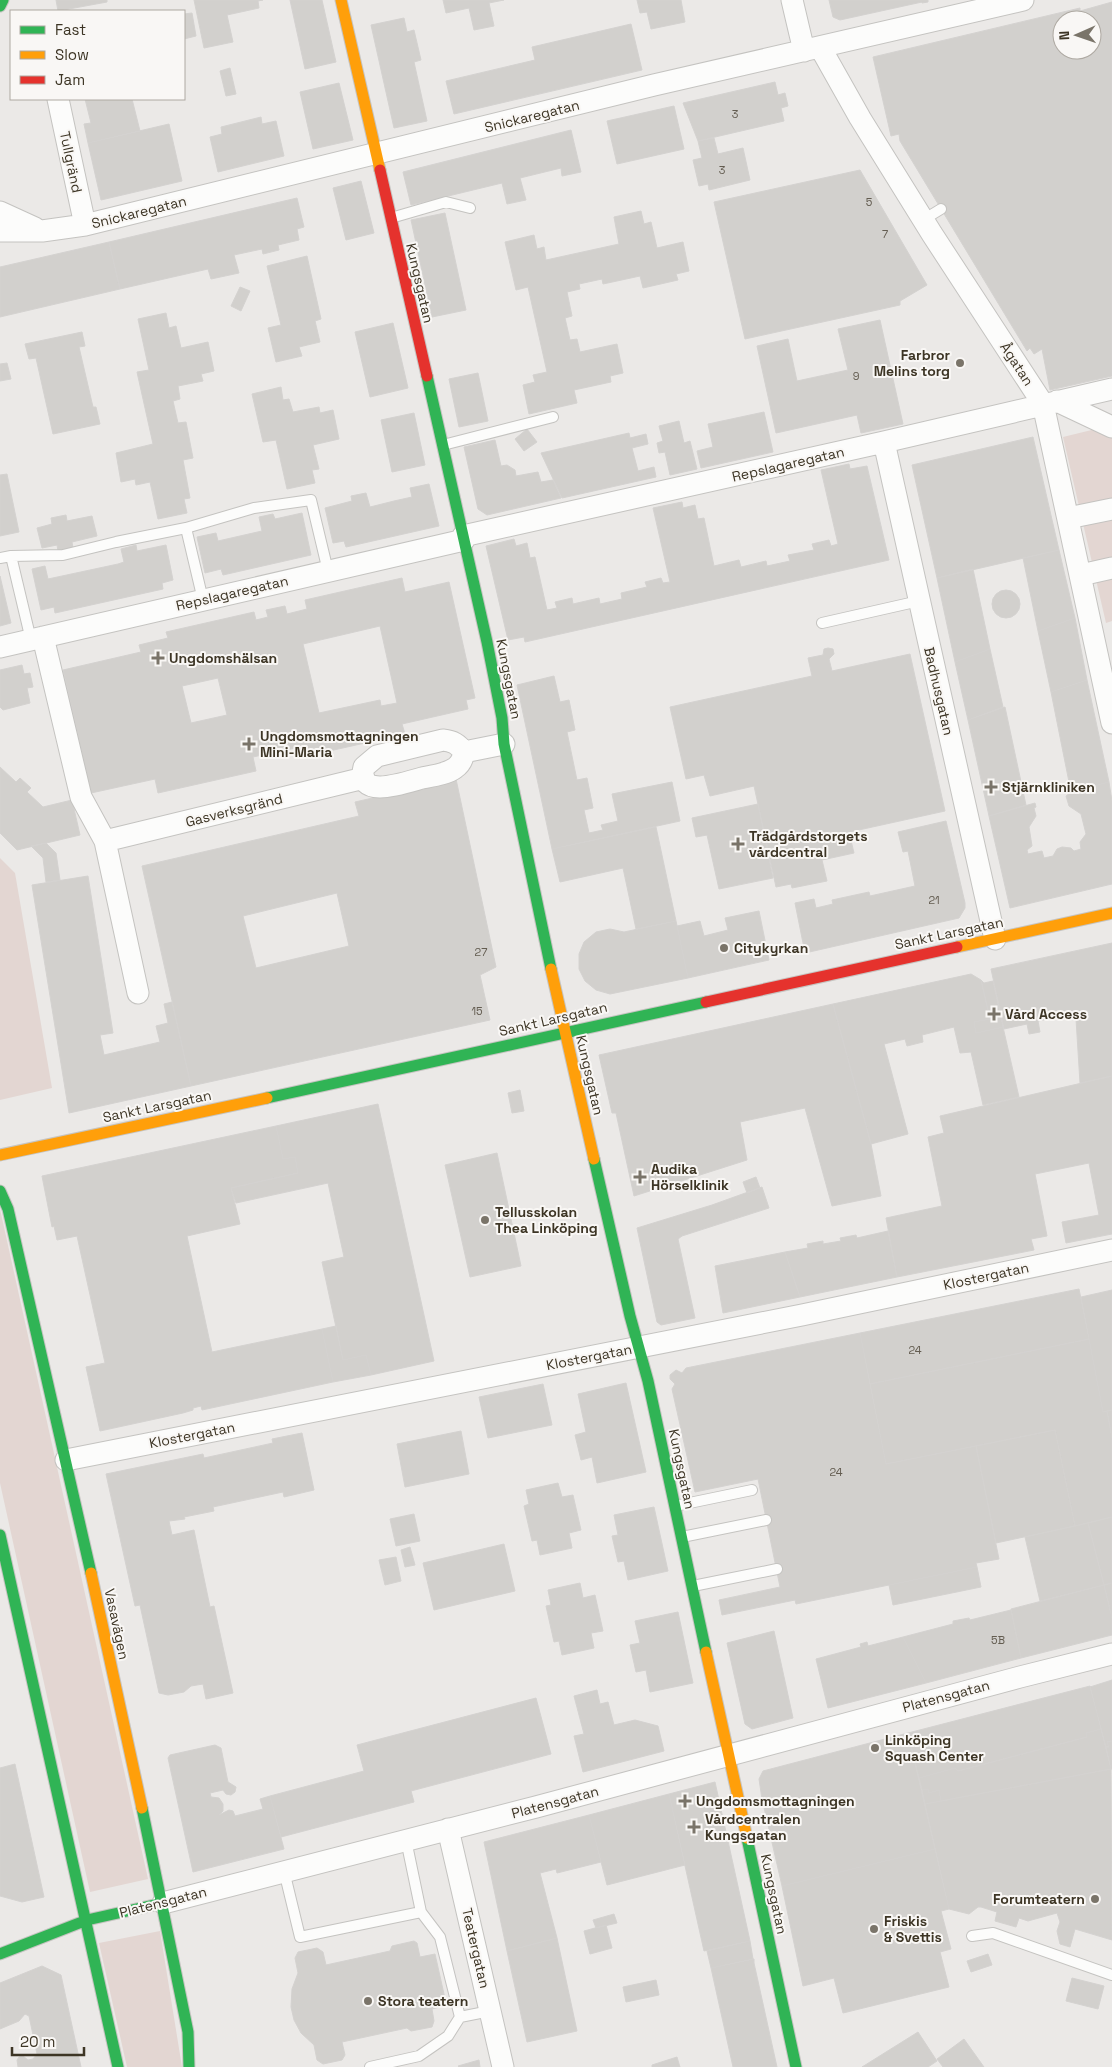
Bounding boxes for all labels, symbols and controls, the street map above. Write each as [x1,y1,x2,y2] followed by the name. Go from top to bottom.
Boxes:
[10,10,185,100] legend
[1052,10,1102,60] north arrow
[55,20,86,39] text: Fast
[1055,30,1073,40] text: N
[55,45,89,64] text: Slow
[55,70,85,89] text: Jam
[483,95,581,137] street label: Snickaregatan
[732,107,739,121] house number: 3
[56,130,86,194] street label: Tullgränd
[719,163,726,177] house number: 3
[90,191,188,233] street label: Snickaregatan
[866,195,873,209] house number: 5
[882,227,888,241] house number: 7
[402,241,438,325] street label: Kungsgatan
[996,339,1038,389] street label: Ågatan
[874,346,950,380] place label: Farbror Melins torg
[954,357,966,369] marker: Farbror Melins torg
[853,369,860,383] house number: 9
[730,442,846,486] street label: Repslagaregatan
[174,571,290,615] street label: Repslagaregatan
[492,637,526,721] street label: Kungsgatan
[920,645,958,737] street label: Badhusgatan
[169,649,277,667] place label: Ungdomshälsan
[151,651,165,665] marker: Ungdomshälsan
[260,727,419,761] place label: Ungdomsmottagningen Mini-Maria
[242,737,256,751] marker: Ungdomsmottagningen Mini-Maria
[1002,778,1095,796] place label: Stjärnkliniken
[984,780,998,794] marker: Stjärnkliniken
[184,789,284,831] street label: Gasverksgränd
[749,827,867,861] place label: Trädgårdstorgets vårdcentral
[731,837,745,851] marker: Trädgårdstorgets vårdcentral
[928,893,940,907] house number: 21
[893,913,1005,953] street label: Sankt Larsgatan
[734,939,808,957] place label: Citykyrkan
[718,942,730,954] marker: Citykyrkan
[475,945,487,959] house number: 27
[497,998,609,1040] street label: Sankt Larsgatan
[471,1004,483,1018] house number: 15
[1005,1005,1087,1023] place label: Vård Access
[987,1007,1001,1021] marker: Vård Access
[572,1033,608,1117] street label: Kungsgatan
[101,1086,213,1126] street label: Sankt Larsgatan
[651,1160,729,1194] place label: Audika Hörselklinik
[633,1170,647,1184] marker: Audika Hörselklinik
[495,1203,598,1237] place label: Tellusskolan Thea Linköping
[479,1214,491,1226] marker: Tellusskolan Thea Linköping
[942,1258,1030,1294] street label: Klostergatan
[545,1340,633,1374] street label: Klostergatan
[908,1343,922,1357] house number: 24
[148,1418,236,1452] street label: Klostergatan
[665,1427,699,1511] street label: Kungsgatan
[829,1465,843,1479] house number: 24
[101,1587,133,1661] street label: Vasavägen
[991,1633,1005,1647] house number: 5B
[900,1676,992,1716] street label: Platensgatan
[885,1731,984,1765] place label: Linköping Squash Center
[869,1742,881,1754] marker: Linköping Squash Center
[509,1782,601,1822] street label: Platensgatan
[696,1792,855,1810] place label: Ungdomsmottagningen
[678,1794,692,1808] marker: Ungdomsmottagningen
[705,1810,801,1844] place label: Vårdcentralen Kungsgatan
[687,1820,701,1834] marker: Vårdcentralen Kungsgatan
[757,1852,791,1936] street label: Kungsgatan
[117,1882,209,1922] street label: Platensgatan
[993,1890,1085,1908] place label: Forumteatern
[1089,1893,1101,1905] marker: Forumteatern
[458,1906,494,1990] street label: Teatergatan
[884,1912,942,1946] place label: Friskis & Svettis
[868,1923,880,1935] marker: Friskis & Svettis
[378,1992,468,2010] place label: Stora teatern
[362,1995,374,2007] marker: Stora teatern
[12,2024,85,2056] scale bar
[20,2032,55,2051] text: 20 m

